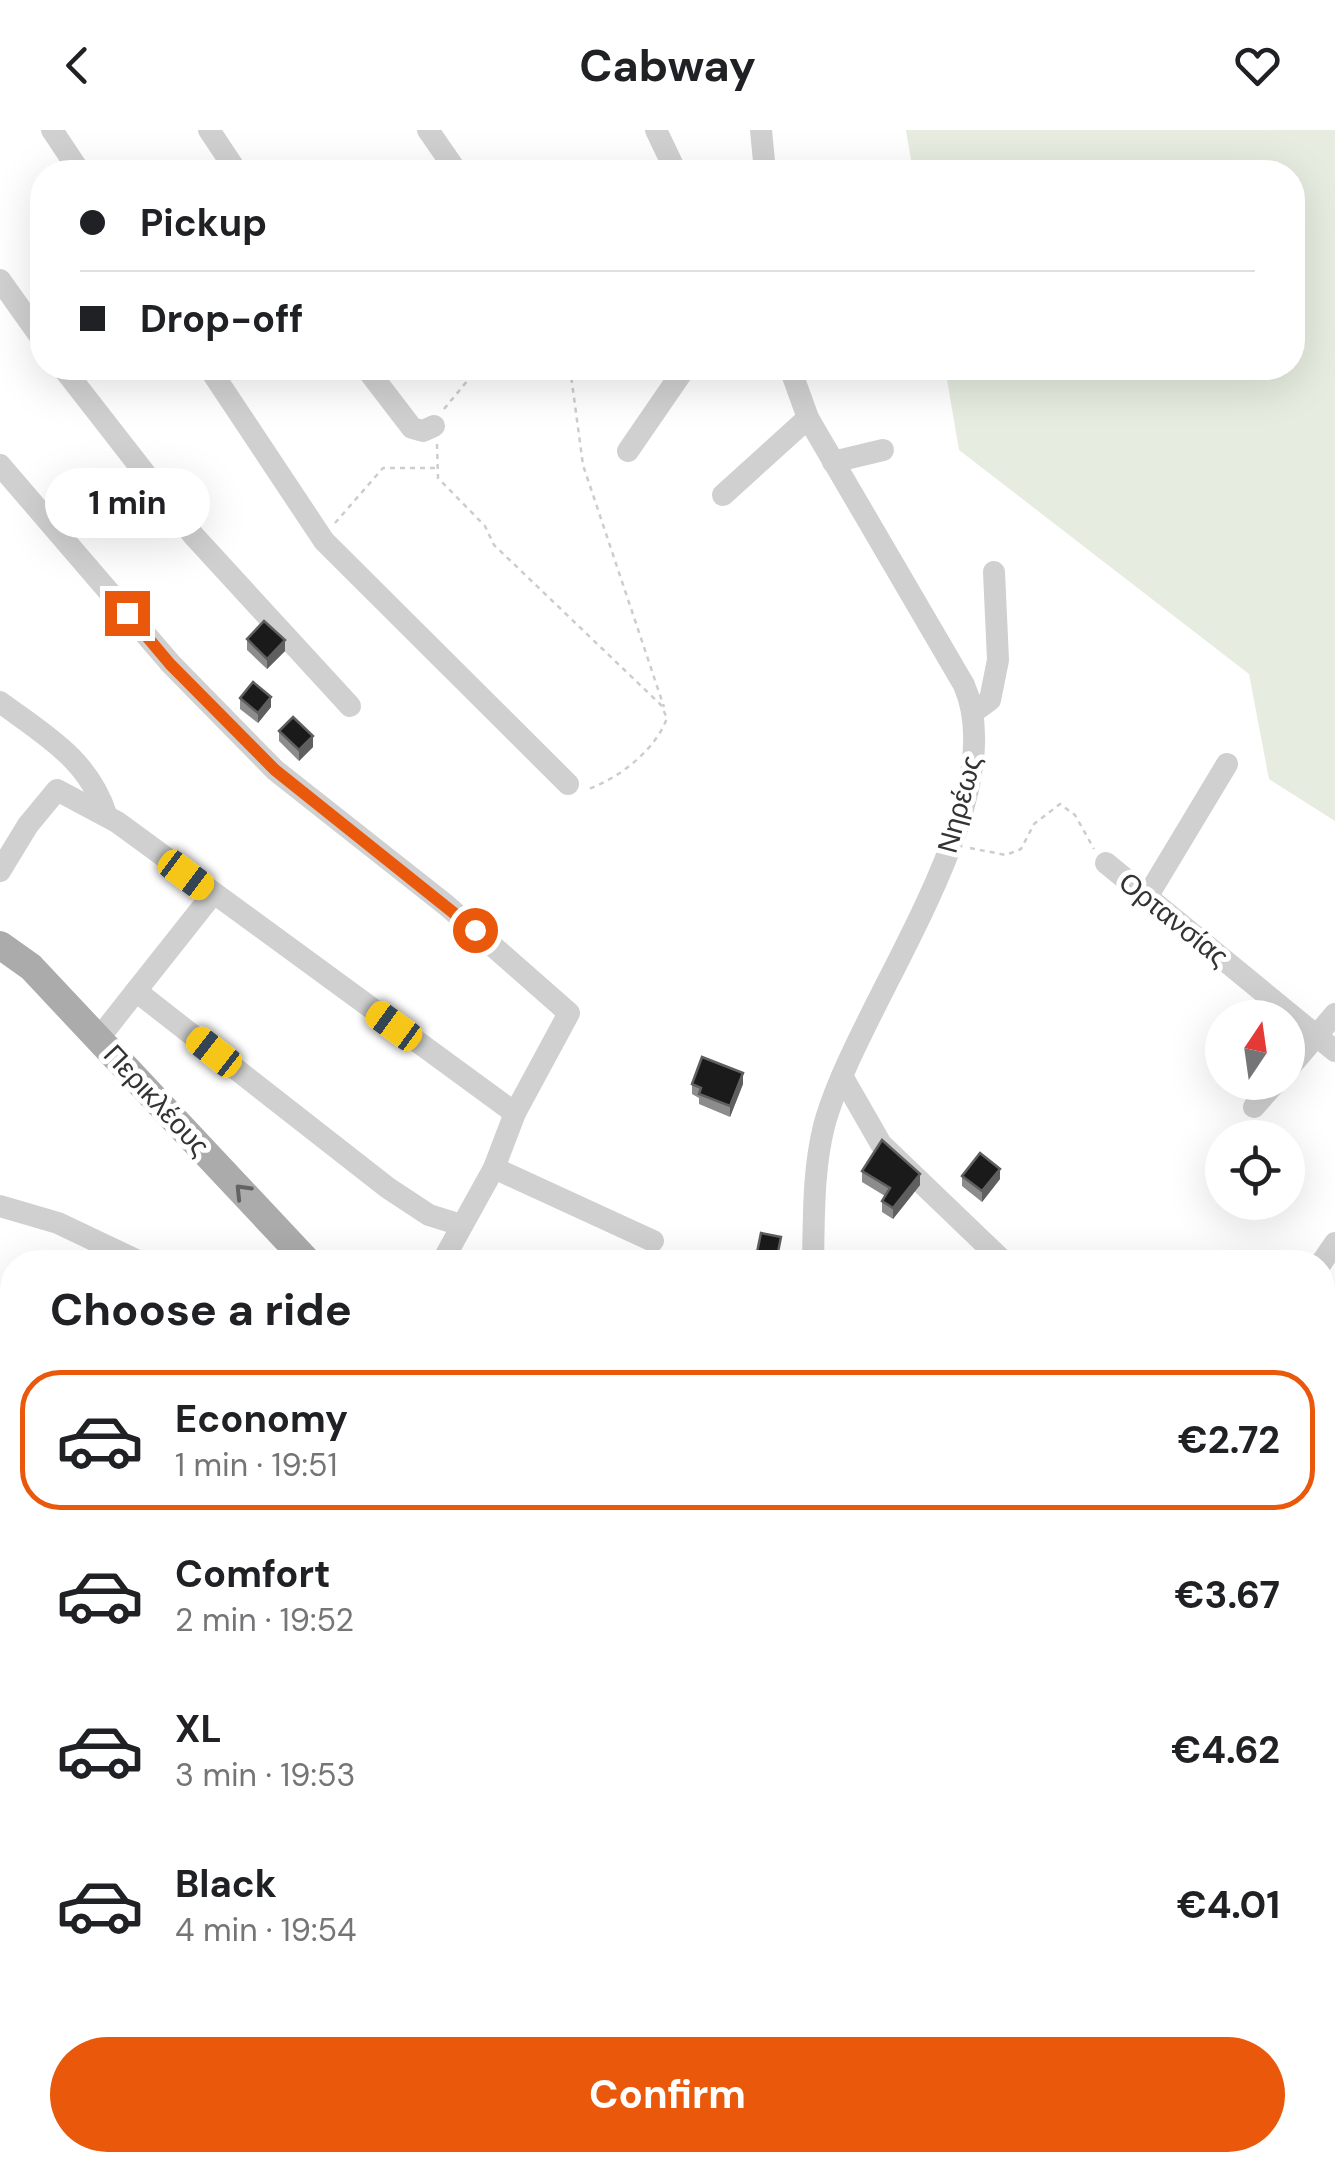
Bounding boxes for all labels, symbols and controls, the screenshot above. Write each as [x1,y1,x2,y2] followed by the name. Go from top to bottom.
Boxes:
[579,36,756,95] text: Cabway
[50,38,105,93] icon: back
[1230,38,1285,93] icon: heart
[140,198,267,248] text: Pickup
[140,294,303,344] text: Drop-off
[44,468,210,538] callout: 1 min
[89,482,166,524] text: 1 min
[105,591,150,636] route end
[929,751,990,857] street label: Νηρέως
[153,845,219,905] car
[1111,864,1236,975] street label: Ορτανσίας
[453,908,498,953] route start
[361,996,427,1056] car
[1205,1000,1305,1100] north arrow
[1205,1000,1305,1220] map controls
[181,1022,247,1082] car
[95,1037,218,1164] street label: Περικλέους
[1205,1120,1305,1220] button: locate
[236,1184,254,1202] one-way arrow
[50,1280,352,1339] text: Choose a ride
[175,1394,348,1444] text: Economy
[55,1395,145,1485] icon: car
[1178,1415,1280,1465] text: €2.72
[175,1444,337,1486] text: 1 min · 19:51
[175,1549,331,1599] text: Comfort
[55,1550,145,1640] icon: car
[1175,1570,1280,1620] text: €3.67
[175,1599,354,1641] text: 2 min · 19:52
[175,1704,222,1754] text: XL
[55,1705,145,1795] icon: car
[1171,1725,1280,1775] text: €4.62
[175,1754,355,1796] text: 3 min · 19:53
[175,1859,277,1909] text: Black
[55,1860,145,1950] icon: car
[1177,1880,1280,1930] text: €4.01
[175,1909,356,1951] text: 4 min · 19:54
[50,2037,1285,2152] button: Confirm

